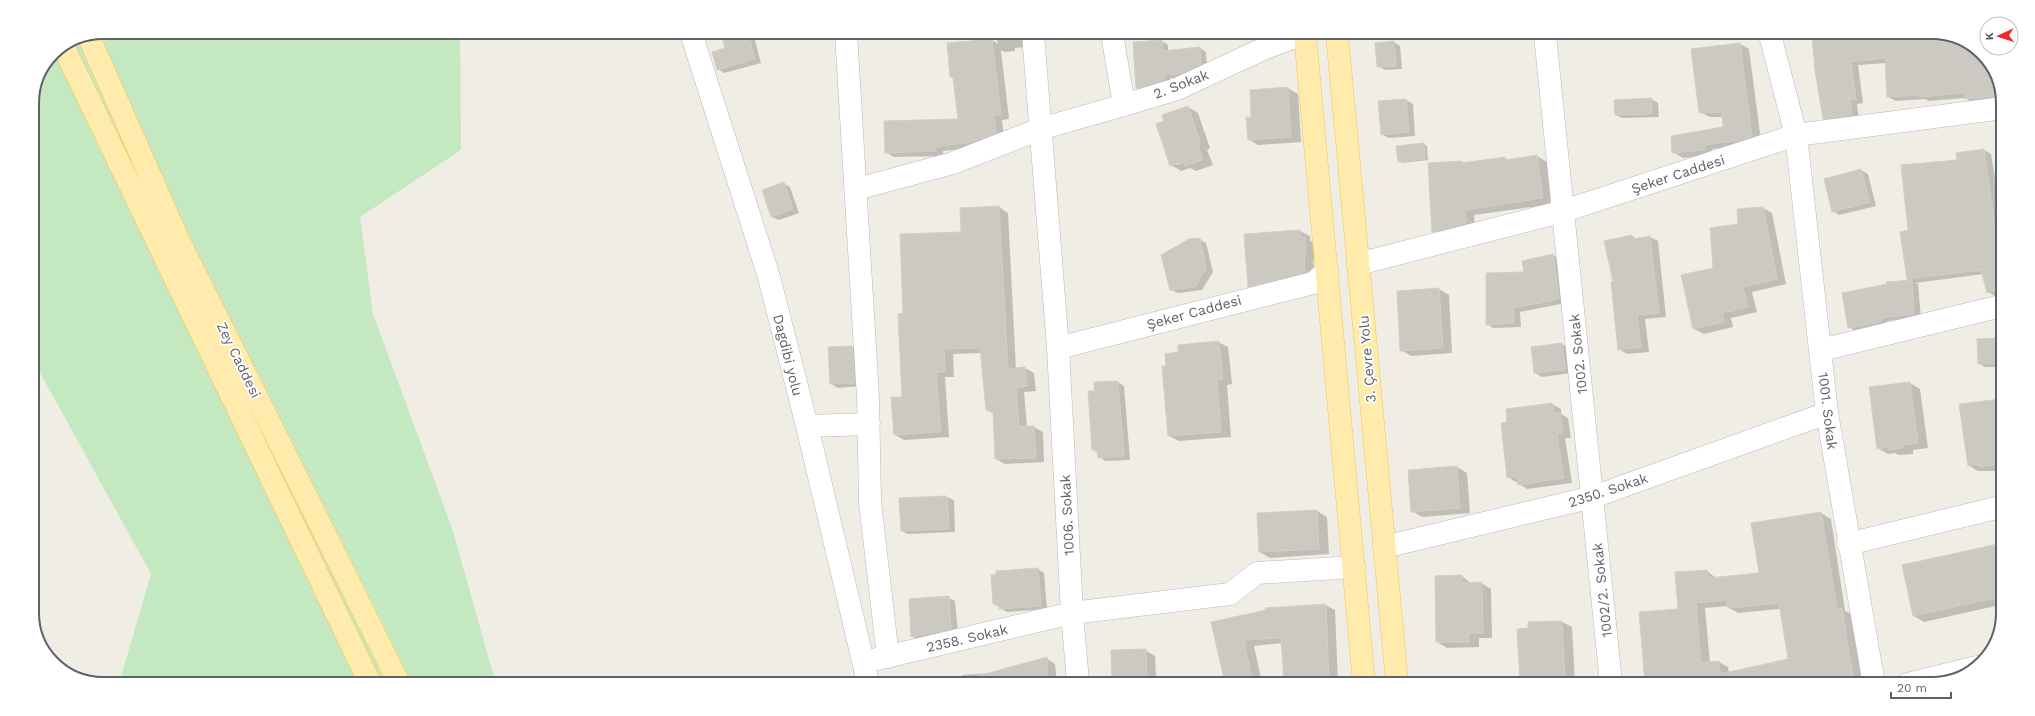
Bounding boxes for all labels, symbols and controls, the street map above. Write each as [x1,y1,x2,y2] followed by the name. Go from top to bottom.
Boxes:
[1979,16,2019,56] north arrow
[1983,32,1996,41] text: K
[1151,66,1211,102] street label: 2. Sokak
[1629,151,1727,197] street label: Şeker Caddesi
[1145,292,1243,332] street label: Şeker Caddesi
[770,313,806,397] street label: Dagdibi yolu
[1566,313,1590,395] street label: 1002. Sokak
[1355,315,1379,403] street label: 3. Çevre Yolu
[214,320,264,400] street label: Zey Caddesi
[1815,371,1841,451] street label: 1001. Sokak
[1566,470,1650,510] street label: 2350. Sokak
[1057,474,1077,556] street label: 1006. Sokak
[1589,542,1615,638] street label: 1002/2. Sokak
[925,621,1009,655] street label: 2358. Sokak
[1891,674,1951,700] scale bar
[1897,681,1927,695] text: 20 m

